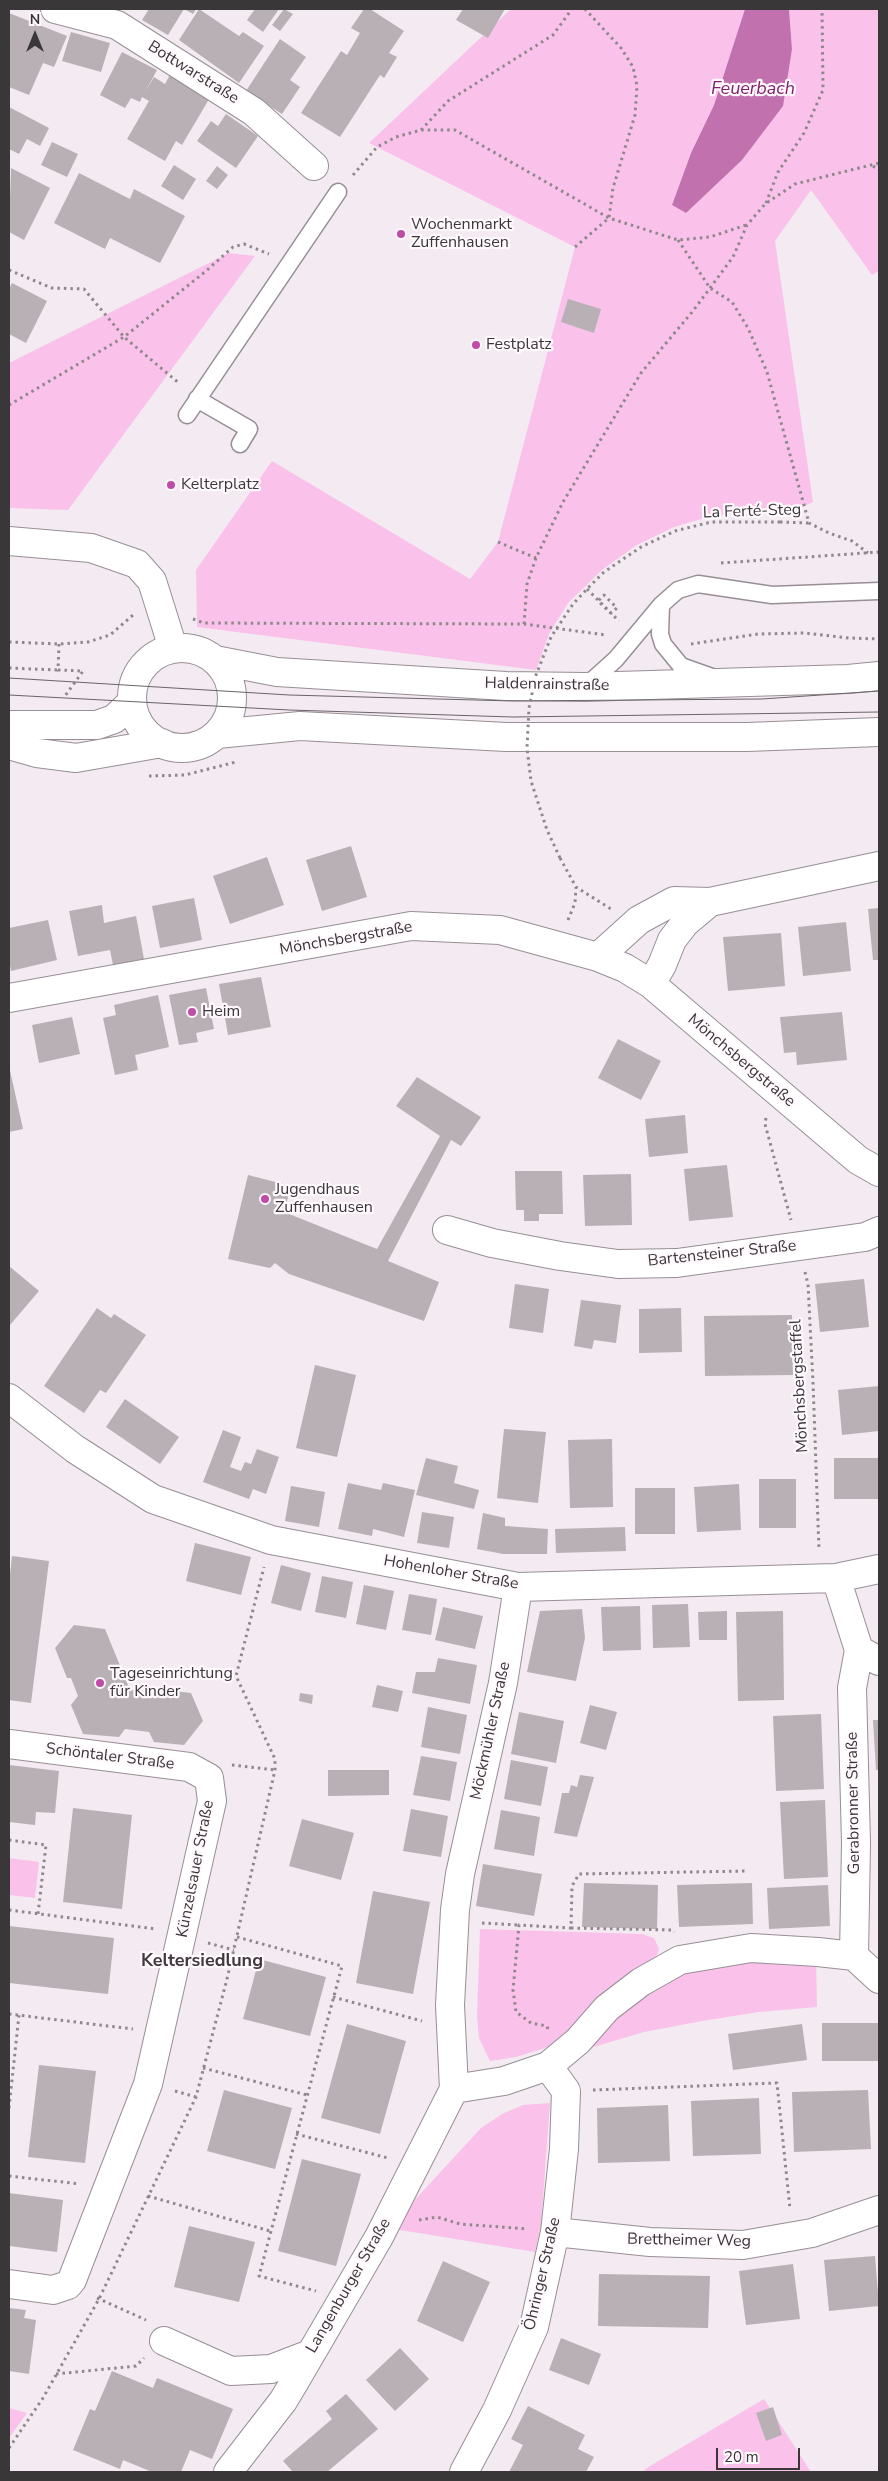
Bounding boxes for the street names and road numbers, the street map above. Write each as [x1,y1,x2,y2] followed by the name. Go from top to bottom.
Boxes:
[144,37,242,109] street label: Bottwarstraße
[703,501,801,523] street label: La Ferté-Steg
[484,674,610,696] street label: Haldenrainstraße
[278,918,414,960] street label: Mönchsbergstraße
[683,1010,799,1112] street label: Mönchsbergstraße
[647,1237,797,1271] street label: Bartensteiner Straße
[787,1319,813,1453] street label: Mönchsbergstaffel
[382,1552,520,1594] street label: Hohenloher Straße
[467,1660,515,1802] street label: Möckmühler Straße
[843,1732,865,1874] street label: Gerabronner Straße
[45,1740,175,1774] street label: Schöntaler Straße
[173,1799,219,1939] street label: Künzelsauer Straße
[302,2215,396,2357] street label: Langenburger Straße
[521,2216,565,2332] street label: Öhringer Straße
[627,2230,751,2252] street label: Brettheimer Weg

